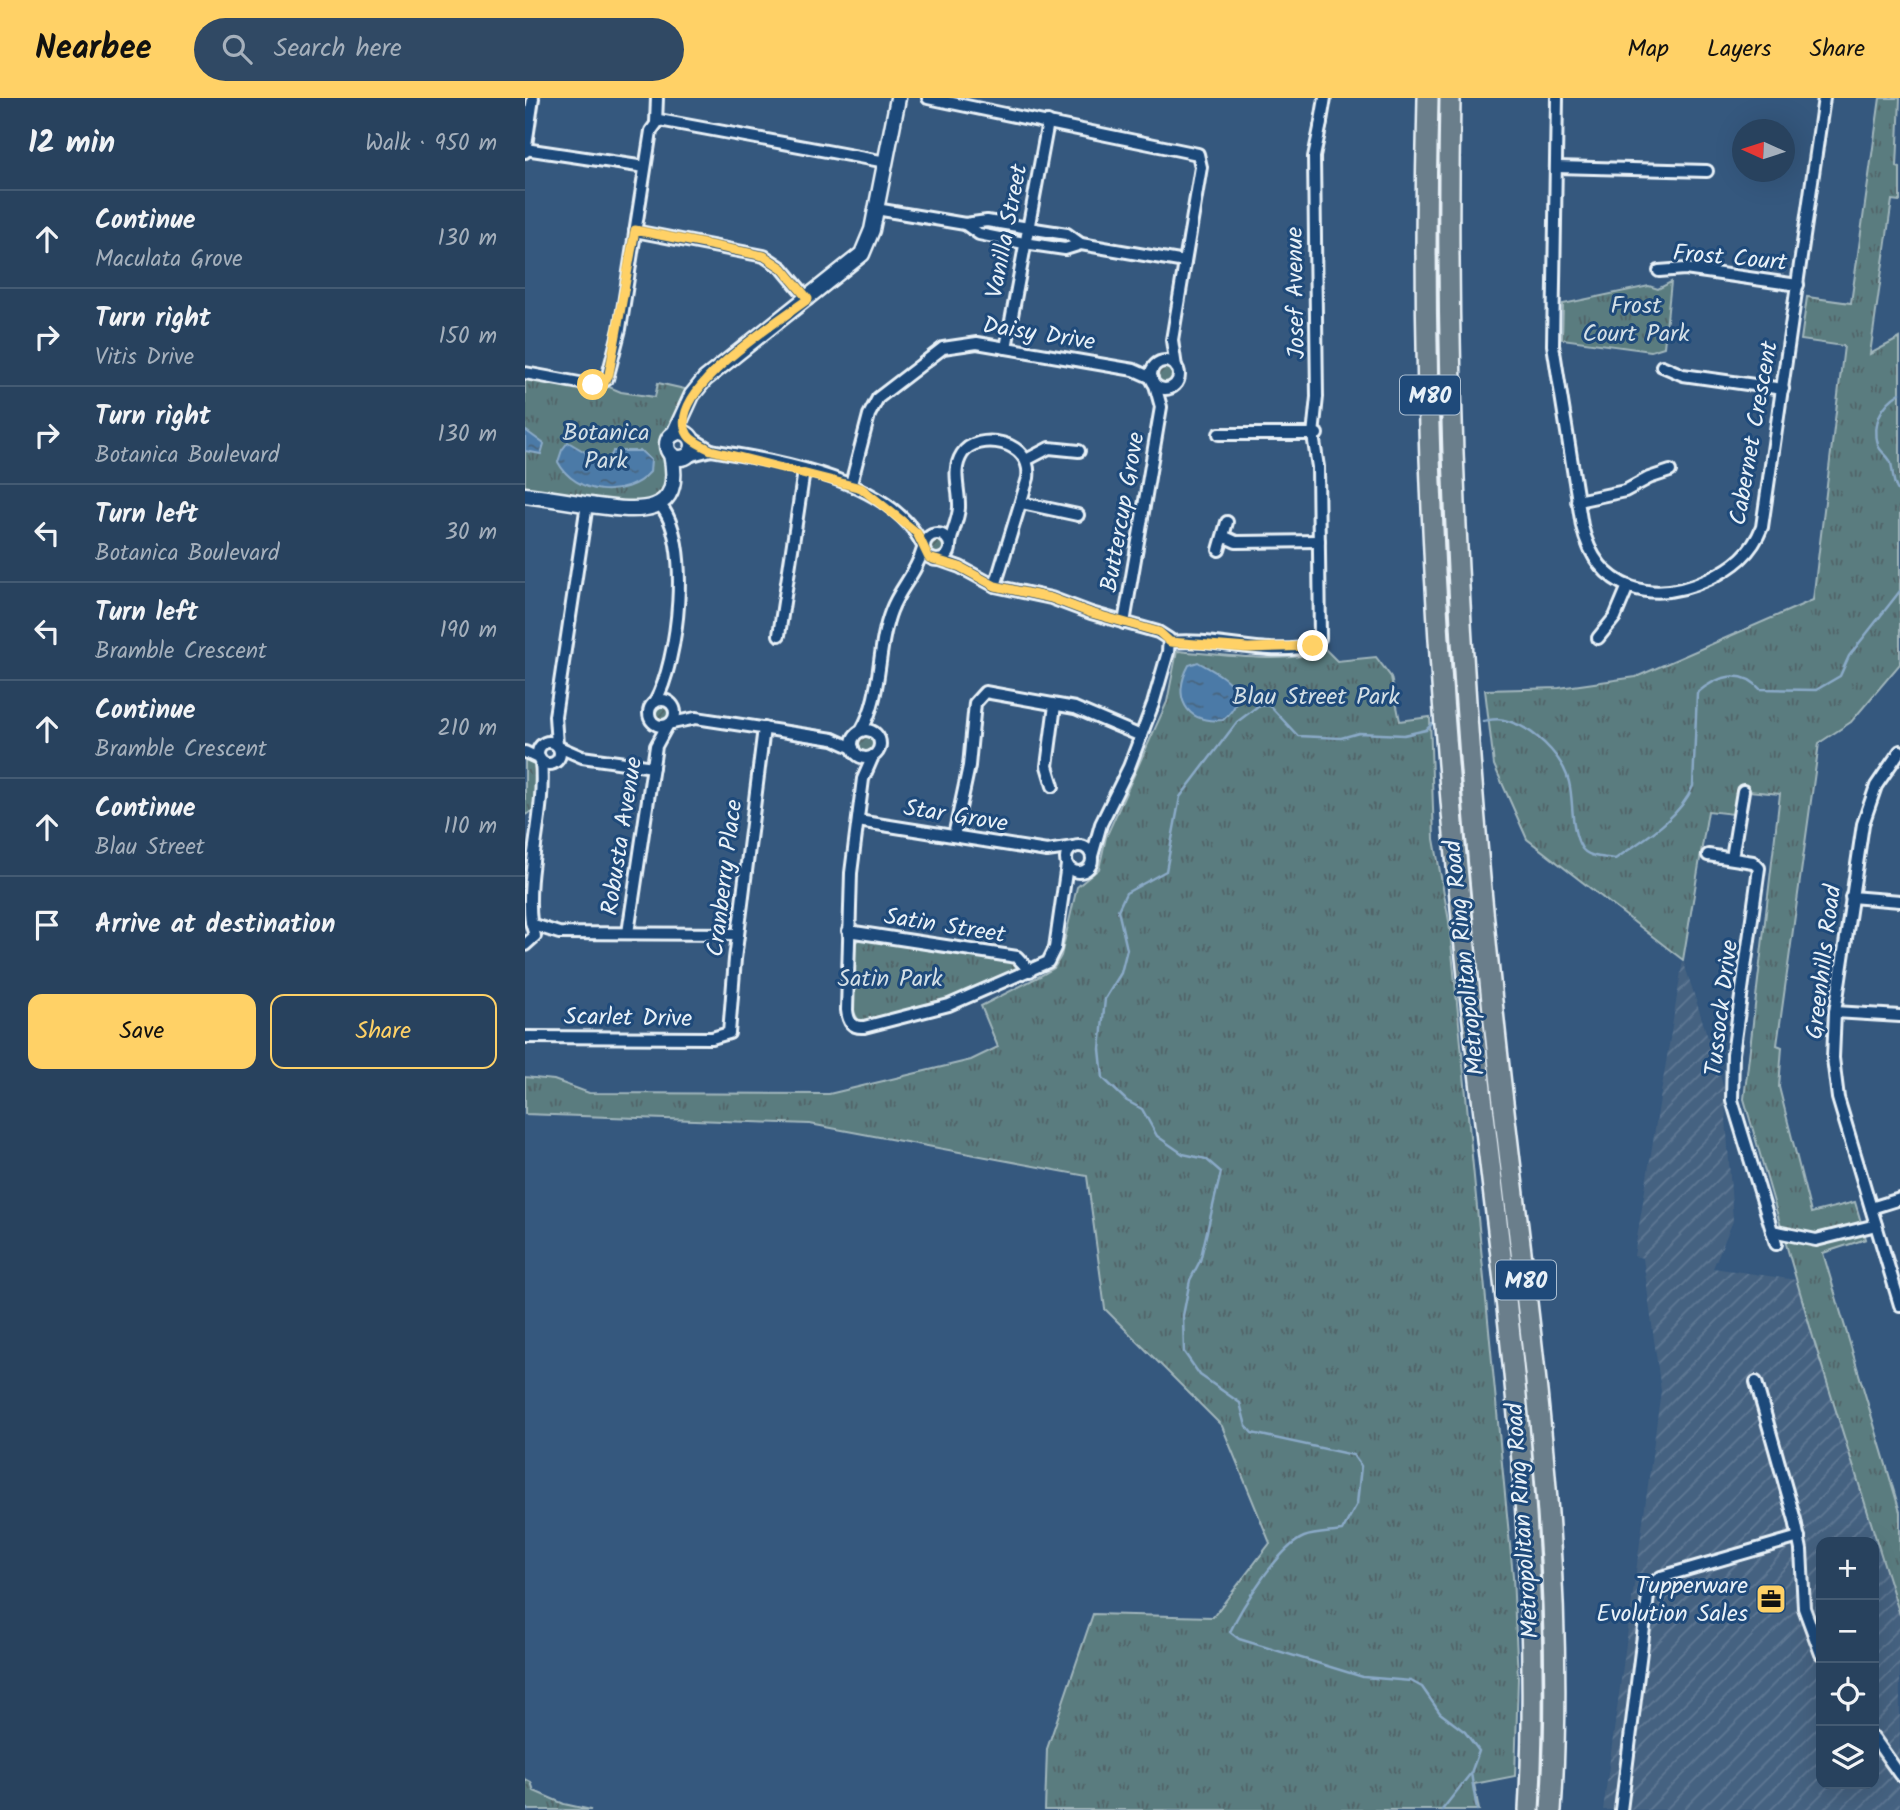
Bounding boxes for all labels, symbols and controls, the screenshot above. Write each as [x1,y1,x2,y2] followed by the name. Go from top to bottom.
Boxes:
[194,18,684,81] search box
[35,23,152,76] text: Nearbee
[274,28,402,70] text: Search here
[218,30,256,68] icon: search
[1627,30,1669,69] text: Map
[1707,30,1771,69] text: Layers
[1809,30,1865,69] text: Share
[1732,119,1795,182] north arrow
[28,120,115,168] text: 12 min
[365,126,497,162] text: Walk · 950 m
[975,160,1040,302] street label: Vanilla Street
[95,200,196,242] text: Continue
[28,220,66,258] icon: ahead
[438,221,497,257] text: 130 m
[1276,226,1317,360] street label: Josef Avenue
[1671,234,1789,283] street label: Frost Court
[95,242,243,278] text: Maculata Grove
[1582,287,1690,354] park label: Frost Court Park
[95,298,211,340] text: Turn right
[980,306,1098,363] street label: Daisy Drive
[28,318,66,356] icon: right
[438,319,497,355] text: 150 m
[1719,337,1790,528] street label: Cabernet Crescent
[95,340,194,376] text: Vitis Drive
[577,369,608,400] route start
[1400,376,1460,414] road number: M80
[95,396,211,438] text: Turn right
[562,414,650,481] park label: Botanica Park
[28,416,66,454] icon: right
[438,417,497,453] text: 130 m
[1090,429,1157,595] street label: Buttercup Grove
[95,438,279,474] text: Botanica Boulevard
[95,494,198,536] text: Turn left
[28,514,66,552] icon: left
[445,515,497,551] text: 30 m
[95,536,279,572] text: Botanica Boulevard
[95,592,198,634] text: Turn left
[28,612,66,650] icon: left
[440,613,497,649] text: 190 m
[1297,630,1328,661] route end
[95,634,267,670] text: Bramble Crescent
[1232,678,1401,717] park label: Blau Street Park
[95,690,196,732] text: Continue
[28,710,66,748] icon: ahead
[437,711,497,747] text: 210 m
[95,732,267,768] text: Bramble Crescent
[591,754,654,918] street label: Robusta Avenue
[95,788,196,830] text: Continue
[901,789,1011,844] street label: Star Grove
[696,797,755,959] street label: Cranberry Place
[28,808,66,846] icon: ahead
[444,809,497,845] text: 110 m
[95,830,205,866] text: Blau Street
[1434,837,1497,1077] street label: Metropolitan Ring Road
[1796,882,1853,1042] street label: Greenhills Road
[881,898,1009,955] street label: Satin Street
[95,904,335,946] text: Arrive at destination
[28,906,66,944] icon: arrive
[1695,937,1750,1079] street label: Tussock Drive
[838,960,943,999] park label: Satin Park
[28,994,256,1069] button: Save
[270,994,497,1069] button: Share
[564,998,693,1039] street label: Scarlet Drive
[1496,1260,1556,1300] road number: M80
[1496,1401,1551,1640] street label: Metropolitan Ring Road
[1816,1537,1879,1789] map controls
[1816,1537,1879,1600] button: +
[1596,1567,1748,1634] place label: Tupperware Evolution Sales
[1754,1582,1788,1616] office icon: Tupperware Evolution Sales
[1816,1600,1879,1663] button: −
[1816,1663,1879,1726] button: locate
[1816,1726,1879,1789] button: layers

